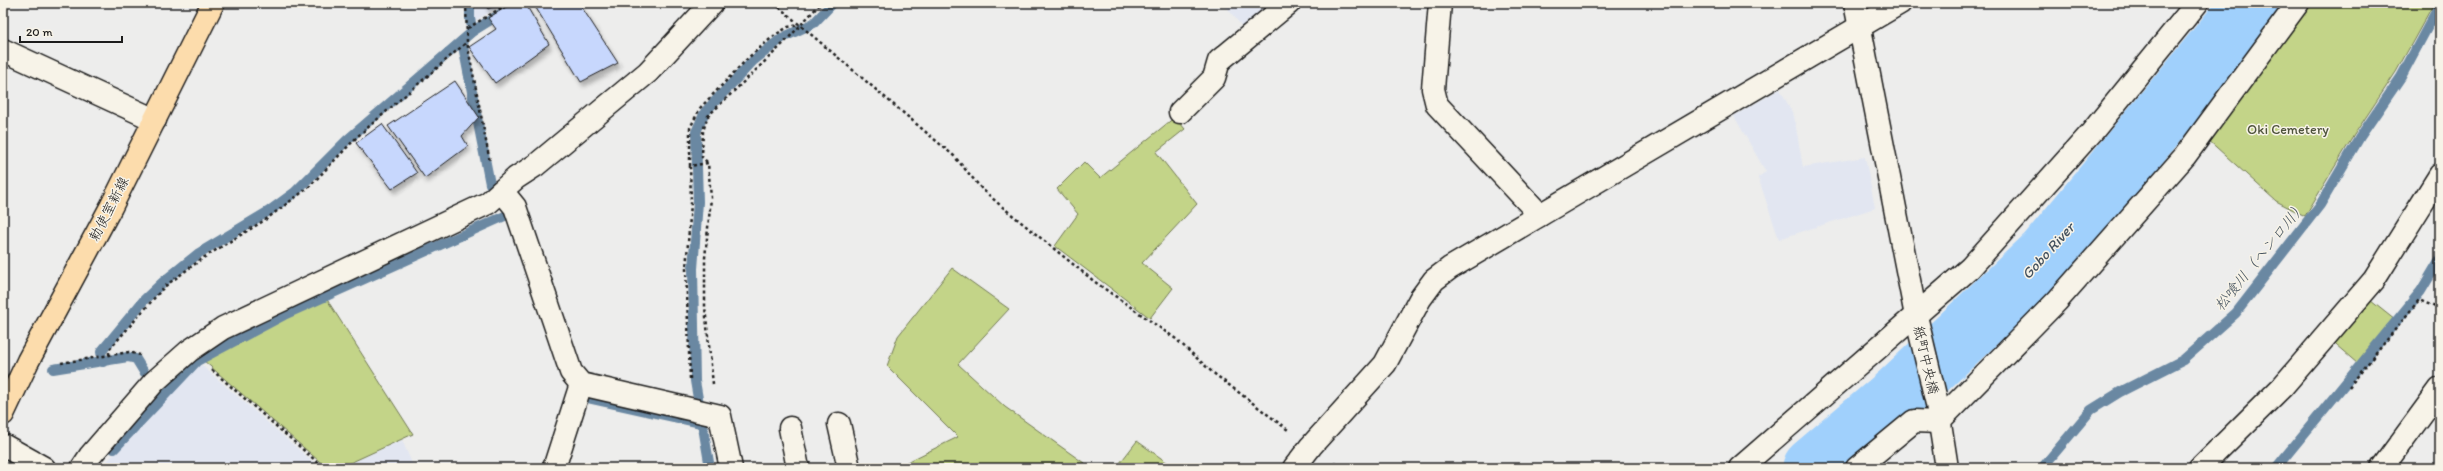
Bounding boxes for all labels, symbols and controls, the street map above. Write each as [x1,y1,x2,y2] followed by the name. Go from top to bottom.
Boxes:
[20,18,122,44] scale bar
[26,25,53,39] text: 20 m
[2247,121,2329,138] park label: Oki Cemetery
[86,174,132,244] street label: 勅使室新線
[2211,198,2309,314] water label: 松喰川（ヘンロ川）
[2018,217,2079,283] water label: Gobo River
[1910,324,1942,396] street label: 紙町中央橋

